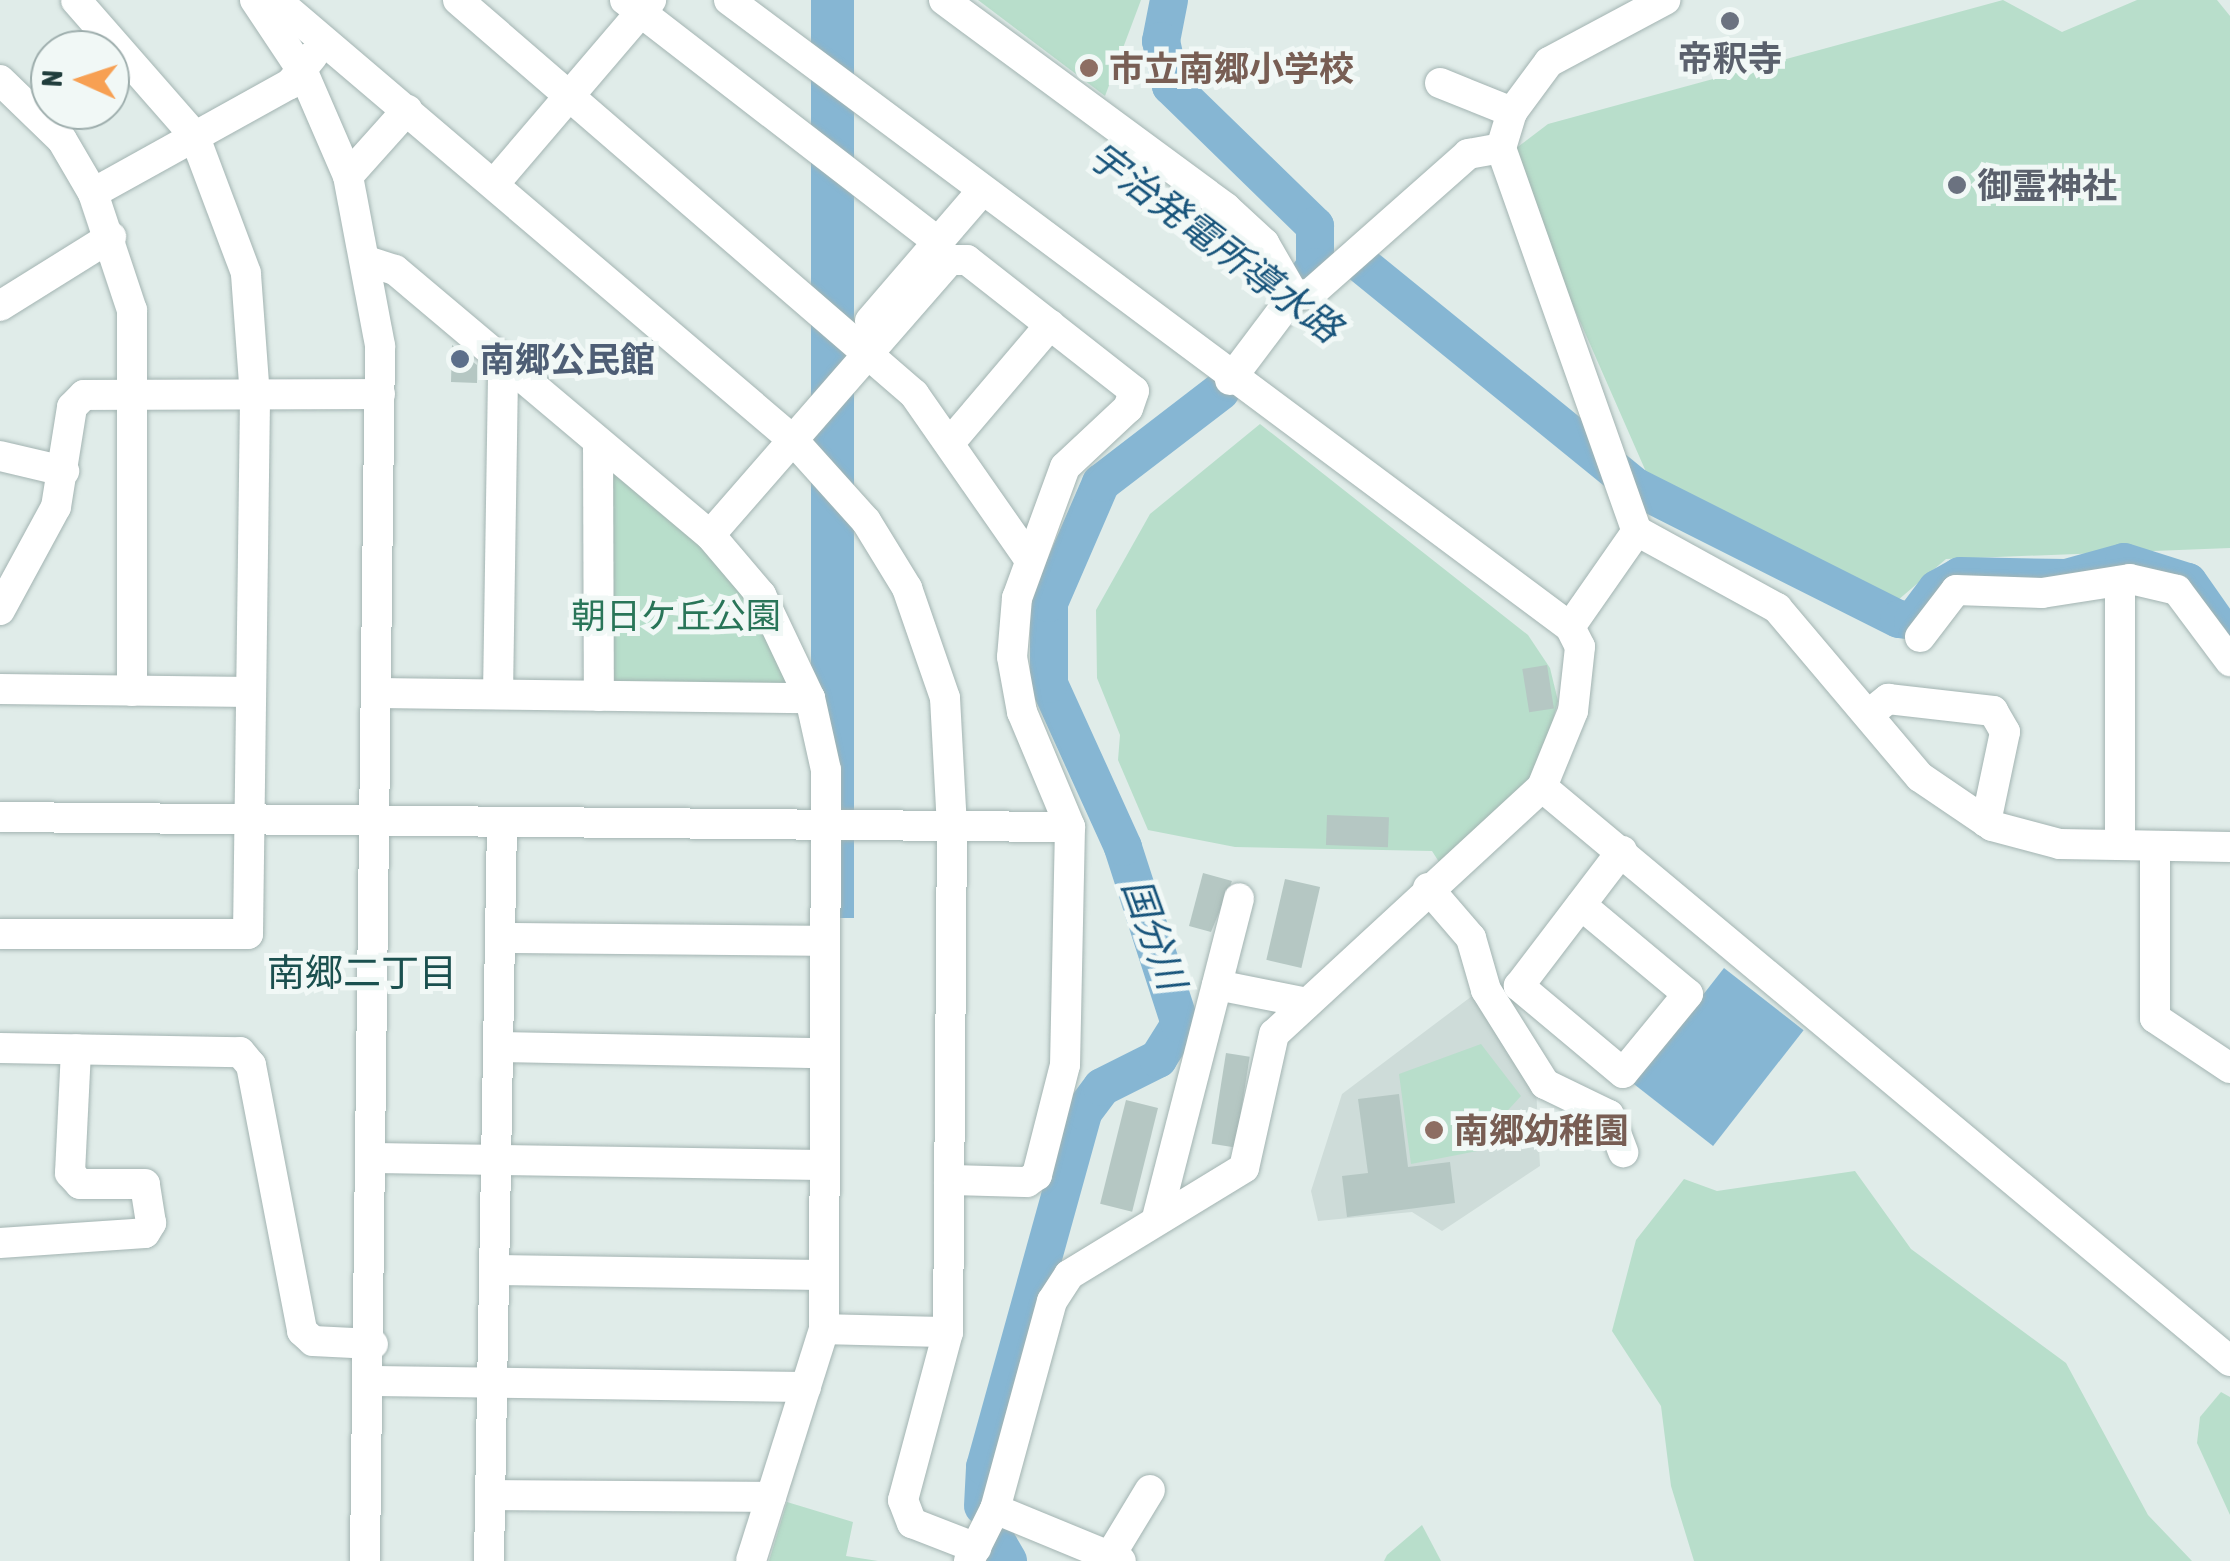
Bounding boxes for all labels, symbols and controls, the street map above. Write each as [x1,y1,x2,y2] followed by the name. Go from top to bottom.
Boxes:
[1719,10,1741,32] marker: 帝釈寺
[30,30,130,130] north arrow
[1678,37,1782,79] place label: 帝釈寺
[1109,47,1354,89] place label: 市立南郷小学校
[1078,57,1100,79] marker: 市立南郷小学校
[36,69,68,88] text: N
[1080,132,1350,352] water label: 宇治発電所導水路
[1977,164,2117,206] place label: 御霊神社
[1946,174,1968,196] marker: 御霊神社
[480,338,655,380] place label: 南郷公民館
[449,348,471,370] marker: 南郷公民館
[571,594,781,636] park label: 朝日ケ丘公園
[1113,873,1195,995] water label: 国分川
[267,950,457,996] district label: 南郷二丁目
[1454,1109,1629,1151] place label: 南郷幼稚園
[1423,1119,1445,1141] marker: 南郷幼稚園

